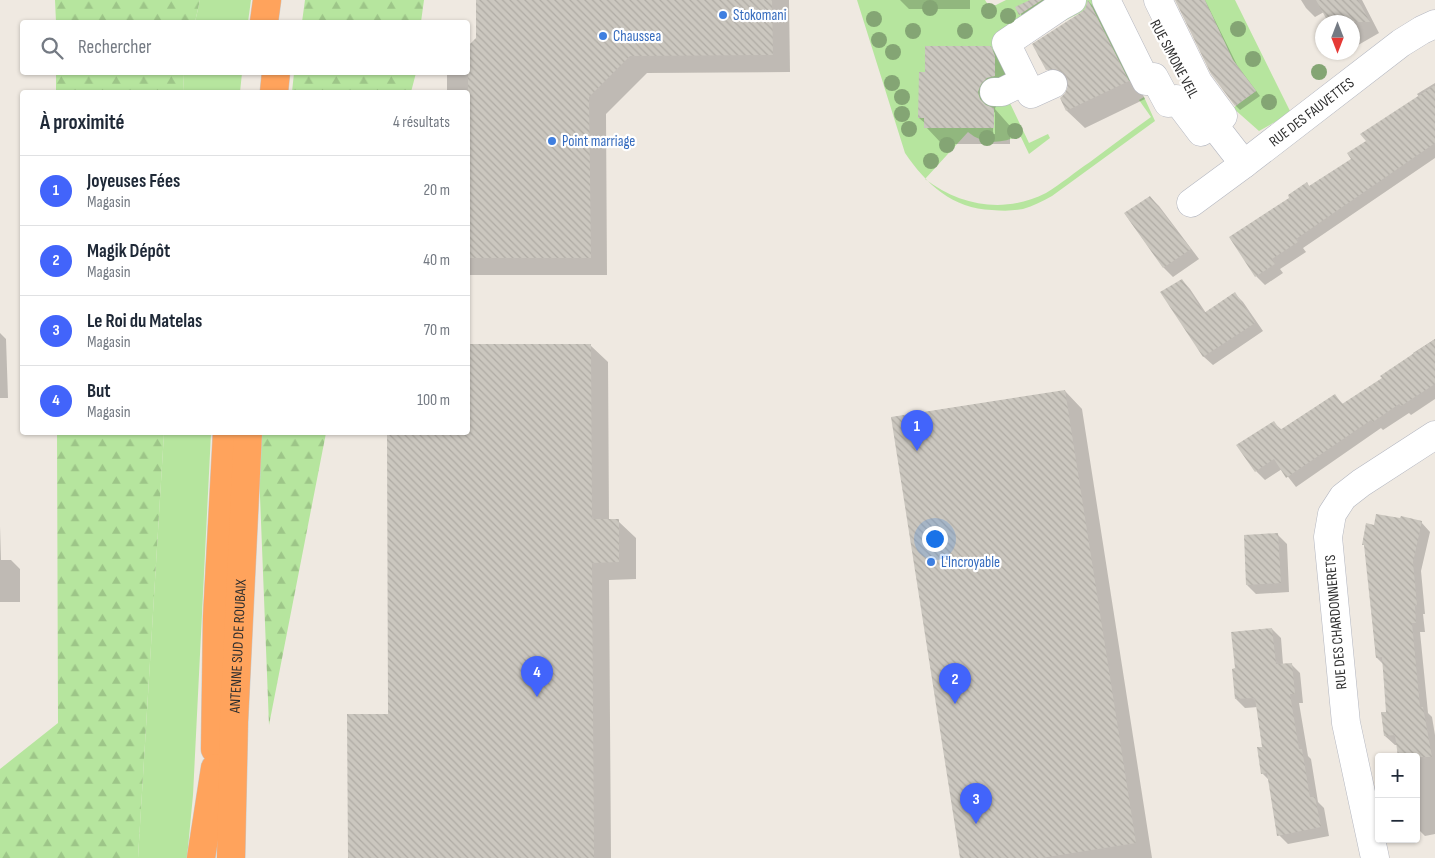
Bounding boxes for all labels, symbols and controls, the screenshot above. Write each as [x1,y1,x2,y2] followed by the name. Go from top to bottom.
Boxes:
[733,6,787,25] place label: Stokomani
[717,9,729,21] marker: Stokomani
[1315,15,1360,60] north arrow
[1145,16,1203,102] street label: RUE SIMONE VEIL
[20,20,470,75] search box
[613,27,661,46] place label: Chaussea
[597,30,609,42] marker: Chaussea
[38,34,66,62] icon: search
[78,36,152,59] text: Rechercher
[1265,73,1358,151] street label: RUE DES FAUVETTES
[40,110,125,135] text: À proximité
[393,113,450,132] text: 4 résultats
[562,132,635,151] place label: Point marriage
[546,135,558,147] marker: Point marriage
[87,170,180,193] text: Joyeuses Fées
[53,181,59,200] text: 1
[423,181,450,200] text: 20 m
[87,193,131,212] text: Magasin
[87,240,170,263] text: Magik Dépôt
[52,251,60,270] text: 2
[423,251,450,270] text: 40 m
[87,263,131,282] text: Magasin
[87,310,202,333] text: Le Roi du Matelas
[52,321,60,340] text: 3
[424,321,450,340] text: 70 m
[87,333,131,352] text: Magasin
[87,380,111,403] text: But
[52,391,60,410] text: 4
[417,391,450,410] text: 100 m
[87,403,131,422] text: Magasin
[901,410,933,451] pin: 1
[922,526,948,552] your location
[941,553,1000,572] place label: L'Incroyable
[1321,554,1351,690] street label: RUE DES CHARDONNERETS
[925,556,937,568] marker: L'Incroyable
[225,578,250,714] street label: ANTENNE SUD DE ROUBAIX
[521,656,553,697] pin: 4
[939,663,971,704] pin: 2
[1375,753,1420,843] map controls
[1375,753,1420,798] button: +
[960,783,992,824] pin: 3
[1375,798,1420,843] button: −

